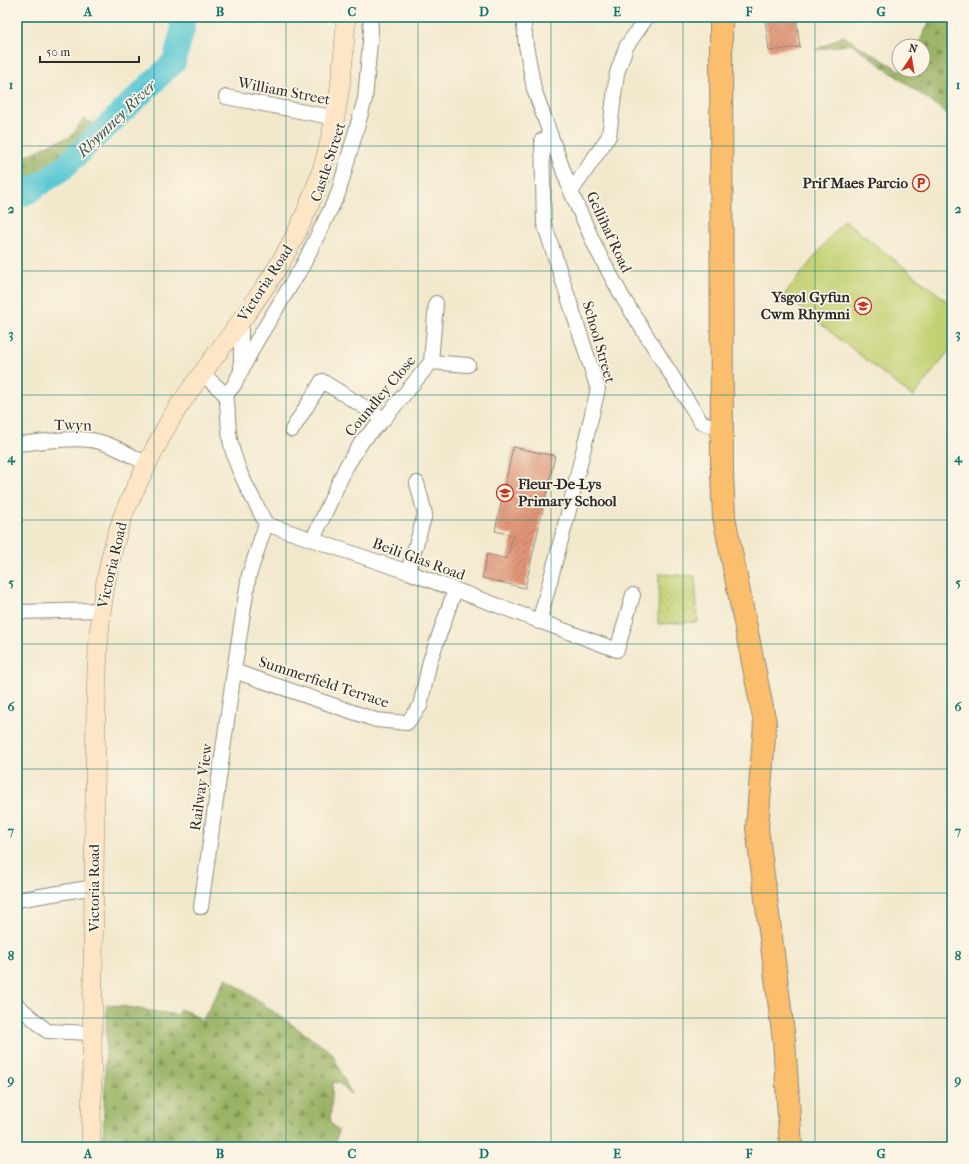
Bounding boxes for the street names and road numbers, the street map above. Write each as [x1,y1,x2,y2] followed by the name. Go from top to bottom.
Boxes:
[235,73,332,109] street label: William Street
[307,120,349,204] street label: Castle Street
[582,188,636,276] street label: Gellihaf Road
[233,241,297,326] street label: Victoria Road
[579,299,620,386] street label: School Street
[341,351,419,440] street label: Coundley Close
[54,416,92,434] street label: Twyn
[93,519,131,611] street label: Victoria Road
[370,534,469,584] street label: Beili Glas Road
[257,652,392,712] street label: Summerfield Terrace
[186,741,216,832] street label: Railway View
[85,843,103,933] street label: Victoria Road

